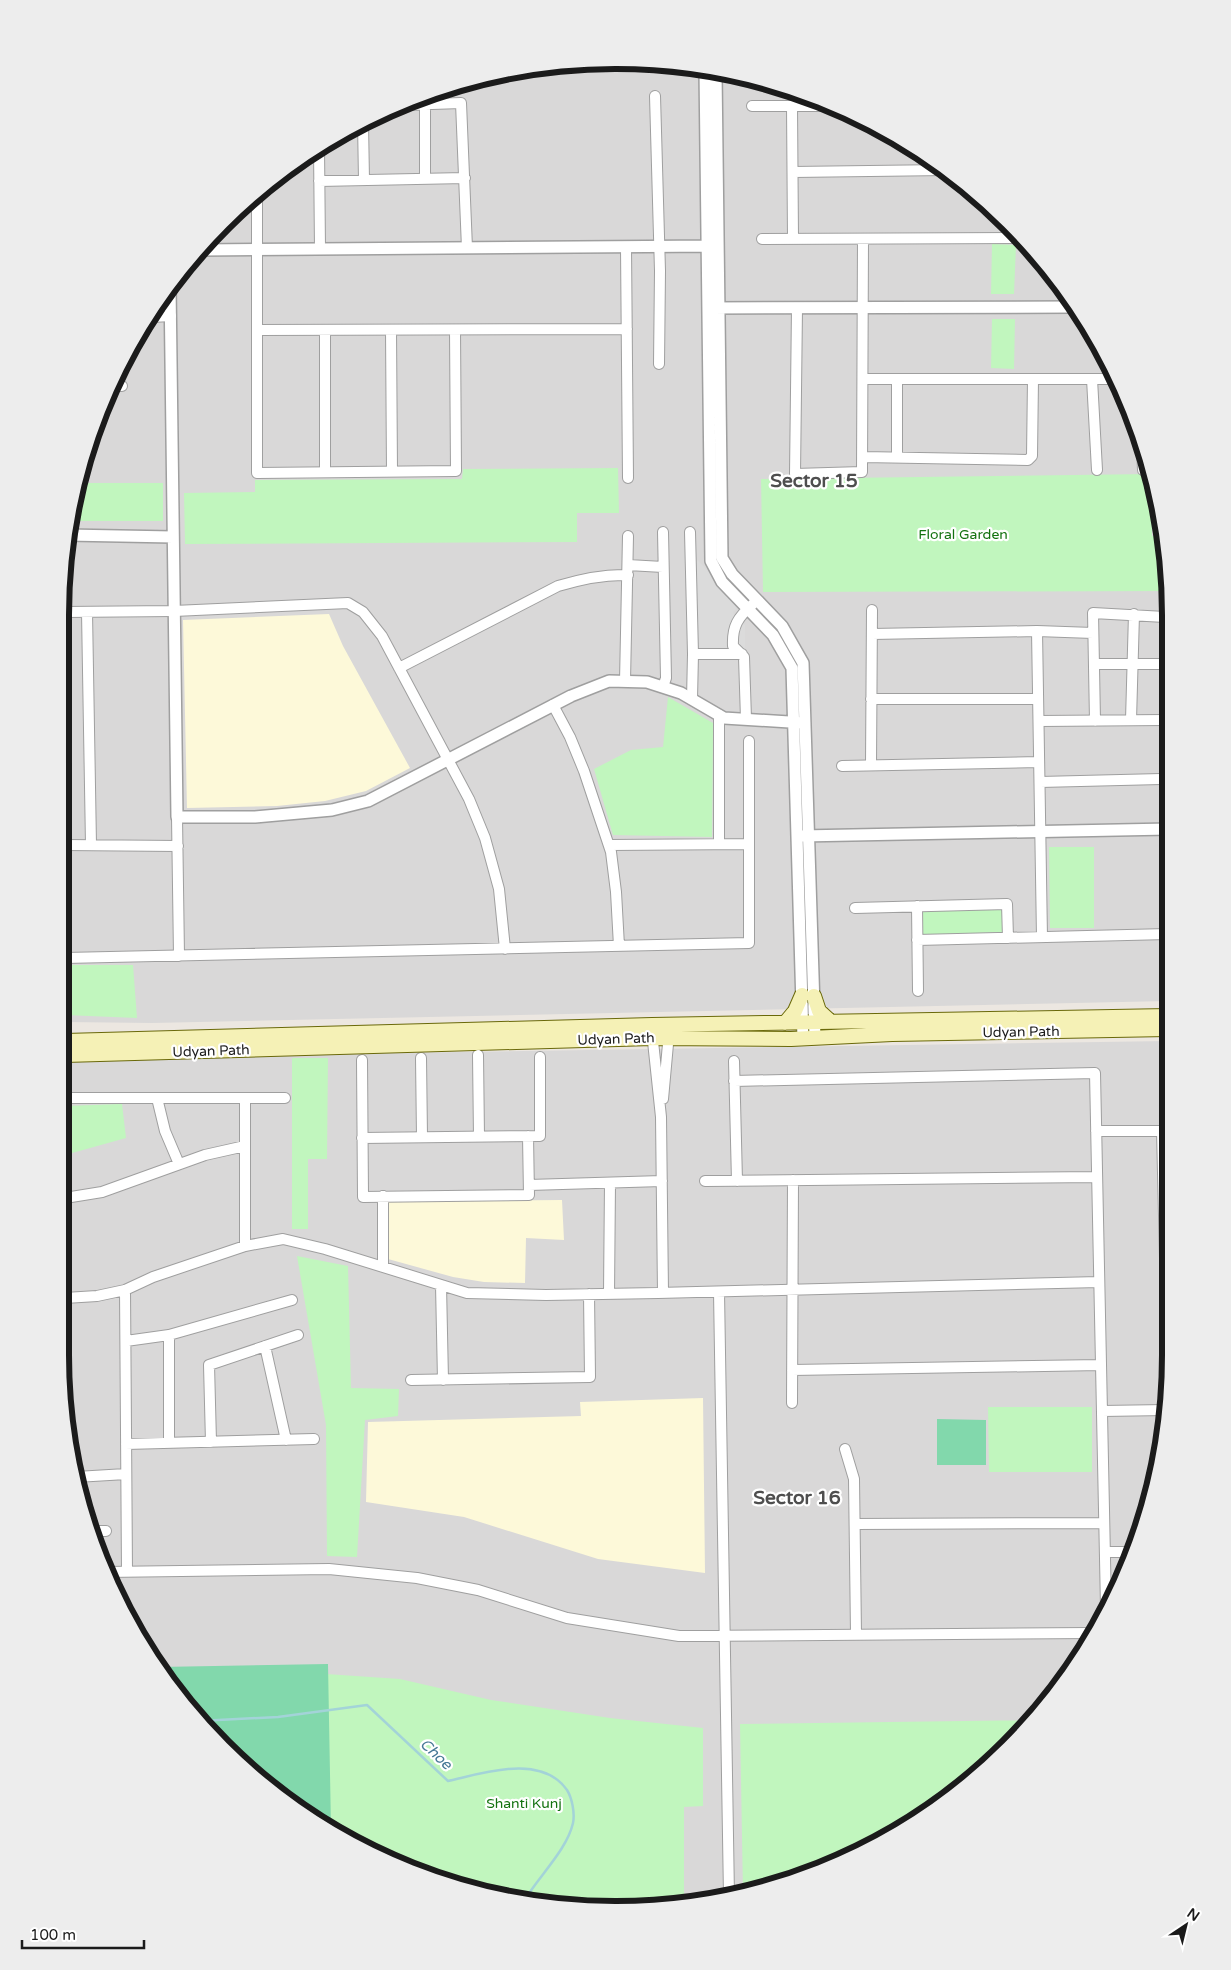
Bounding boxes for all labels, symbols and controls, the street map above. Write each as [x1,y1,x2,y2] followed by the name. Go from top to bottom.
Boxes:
[770,470,858,492] district label: Sector 15
[918,526,1008,543] park label: Floral Garden
[982,1023,1060,1041] street label: Udyan Path
[577,1029,655,1049] street label: Udyan Path
[172,1041,250,1061] street label: Udyan Path
[753,1487,841,1509] district label: Sector 16
[416,1735,457,1774] water label: Choe
[486,1795,562,1812] park label: Shanti Kunj
[1161,1900,1211,1950] north arrow
[1184,1905,1203,1925] text: N
[22,1918,145,1950] scale bar
[30,1926,76,1944] text: 100 m

